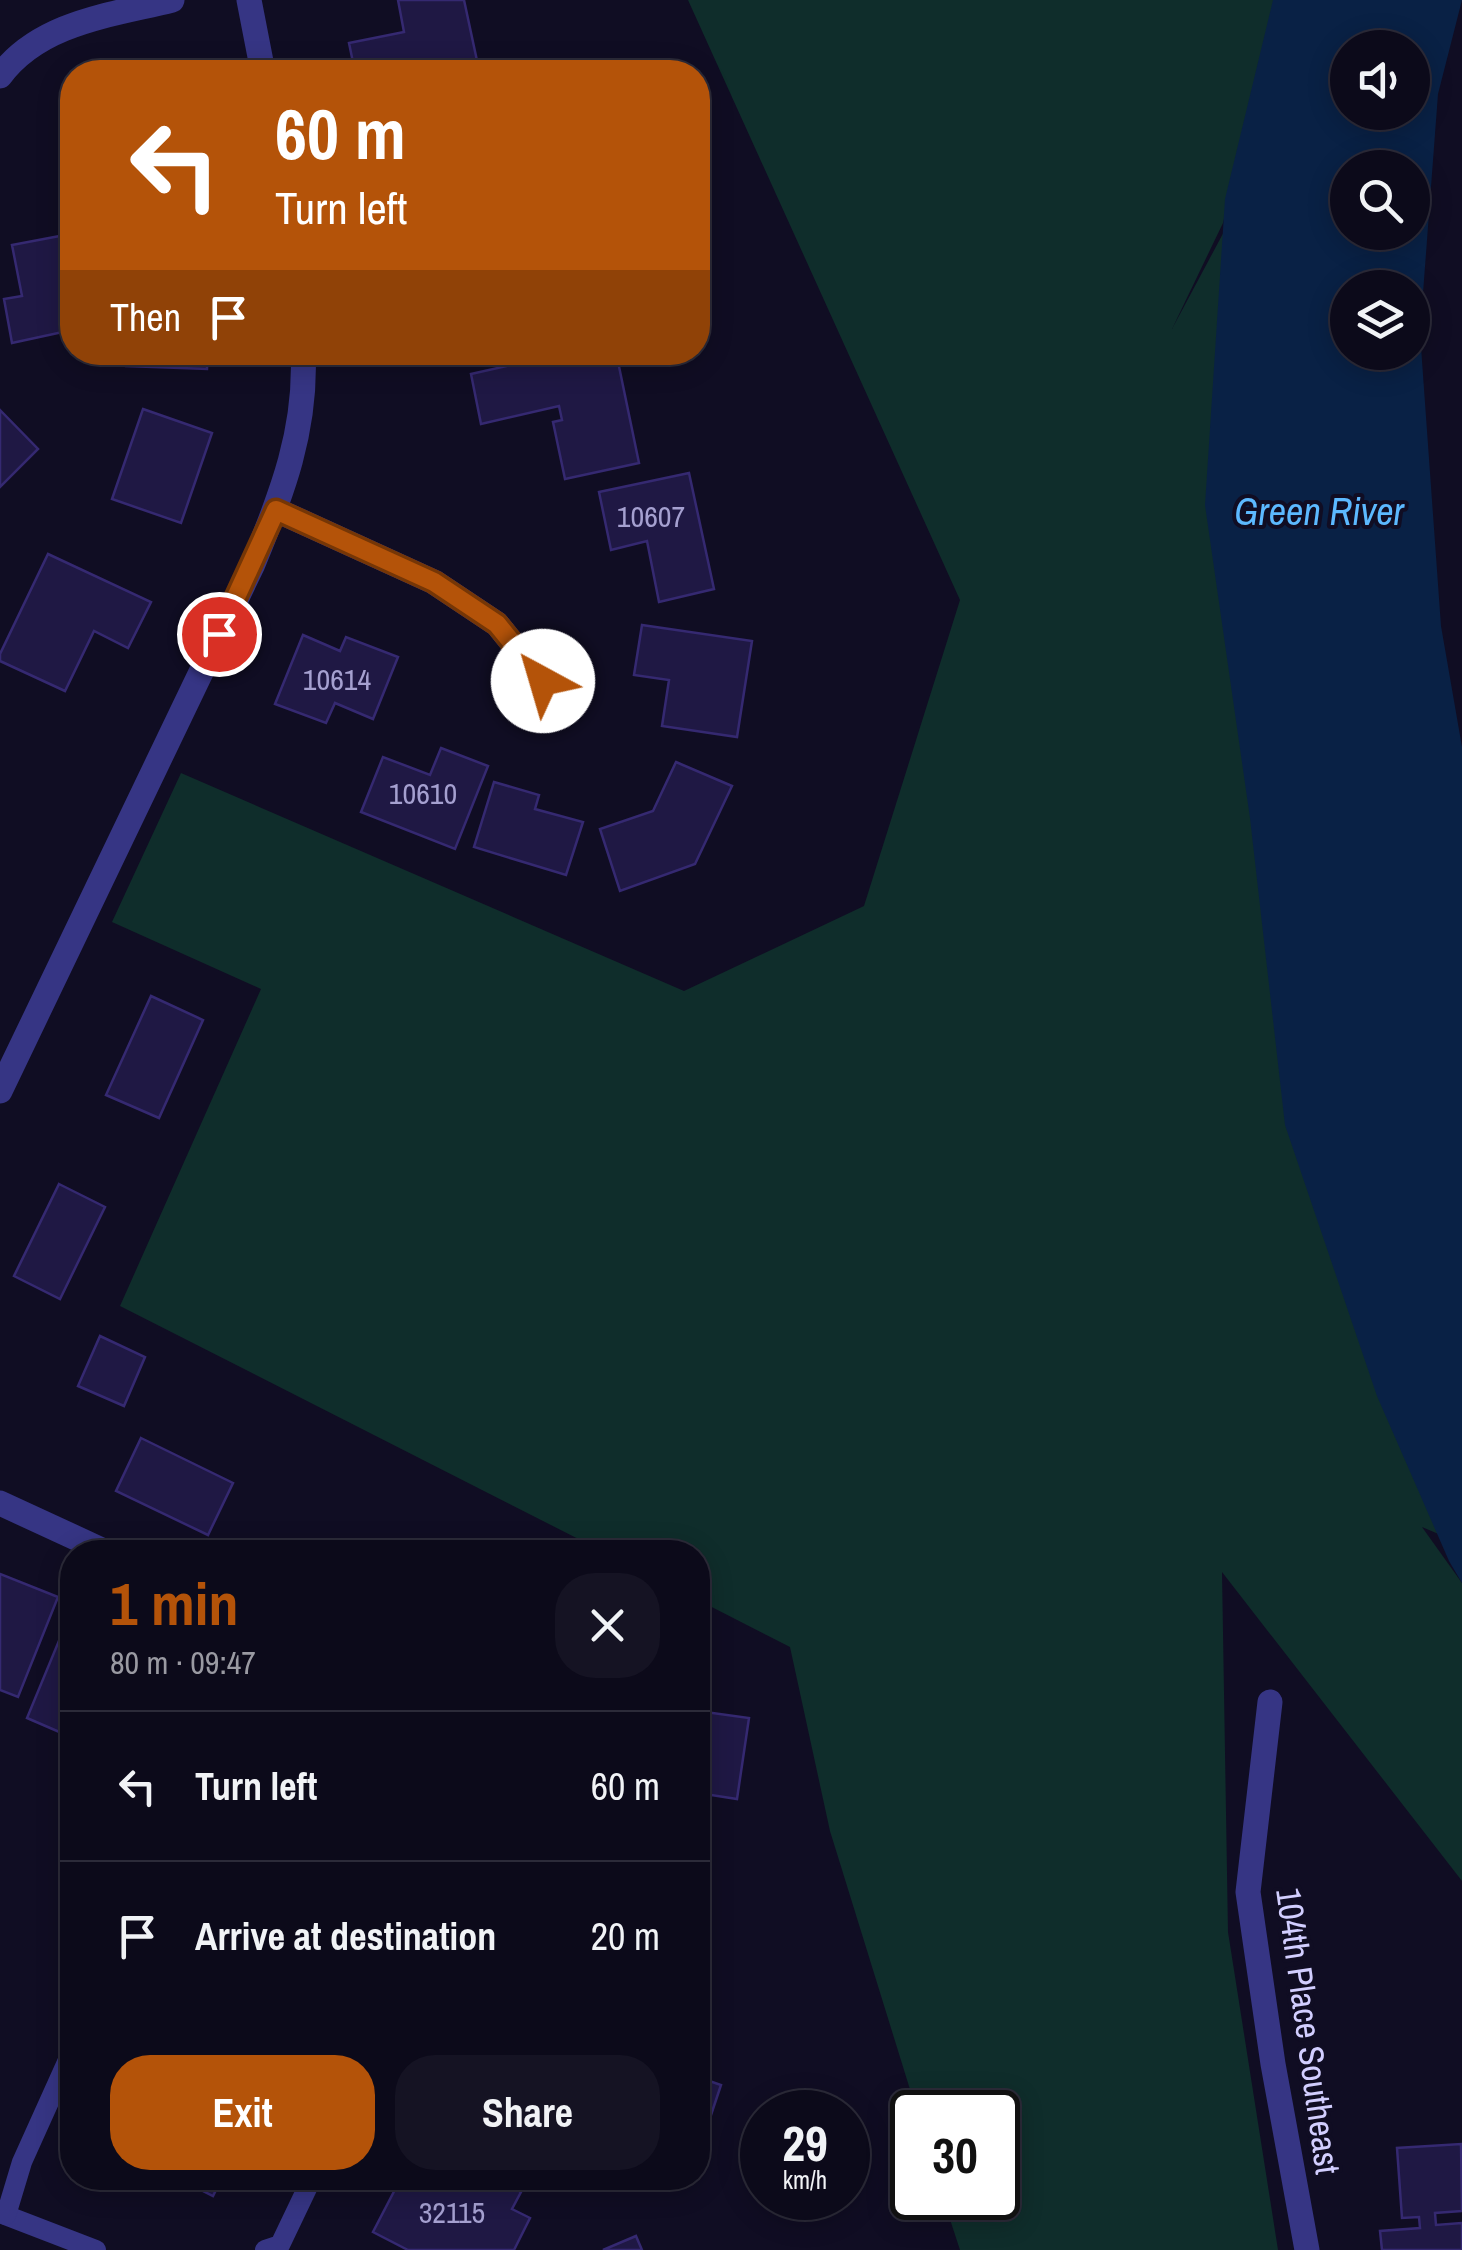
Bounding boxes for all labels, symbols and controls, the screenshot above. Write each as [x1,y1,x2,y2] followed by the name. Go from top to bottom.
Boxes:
[1330,30,1430,370] map controls
[1330,30,1430,130] button: sound
[275,87,406,181] text: 60 m
[110,100,240,230] icon: left
[1330,150,1430,250] button: search
[275,177,407,238] text: Turn left
[1330,270,1430,370] button: layers
[201,290,256,345] icon: arrive
[110,292,181,343] text: Then
[1234,486,1405,537] water label: Green River
[617,496,685,536] house number: 10607
[177,592,262,677] pin
[192,607,247,662] icon: arrive
[491,629,595,733] position arrow
[303,659,372,699] house number: 10614
[389,773,457,813] house number: 10610
[110,1563,239,1644] text: 1 min
[555,1573,660,1678] button: close
[110,1641,256,1684] text: 80 m · 09:47
[110,1759,165,1814] icon: left
[195,1761,317,1812] text: Turn left
[591,1761,660,1812] text: 60 m
[1265,1885,1352,2177] street label: 104th Place Southeast
[110,1909,165,1964] icon: arrive
[195,1911,496,1962] text: Arrive at destination
[591,1911,660,1962] text: 20 m
[110,2055,375,2170] button: Exit
[395,2055,660,2170] button: Share
[890,2090,1020,2220] speed limit sign: 30
[782,2109,828,2177] text: 29
[783,2163,827,2197] text: km/h
[419,2192,485,2232] house number: 32115

